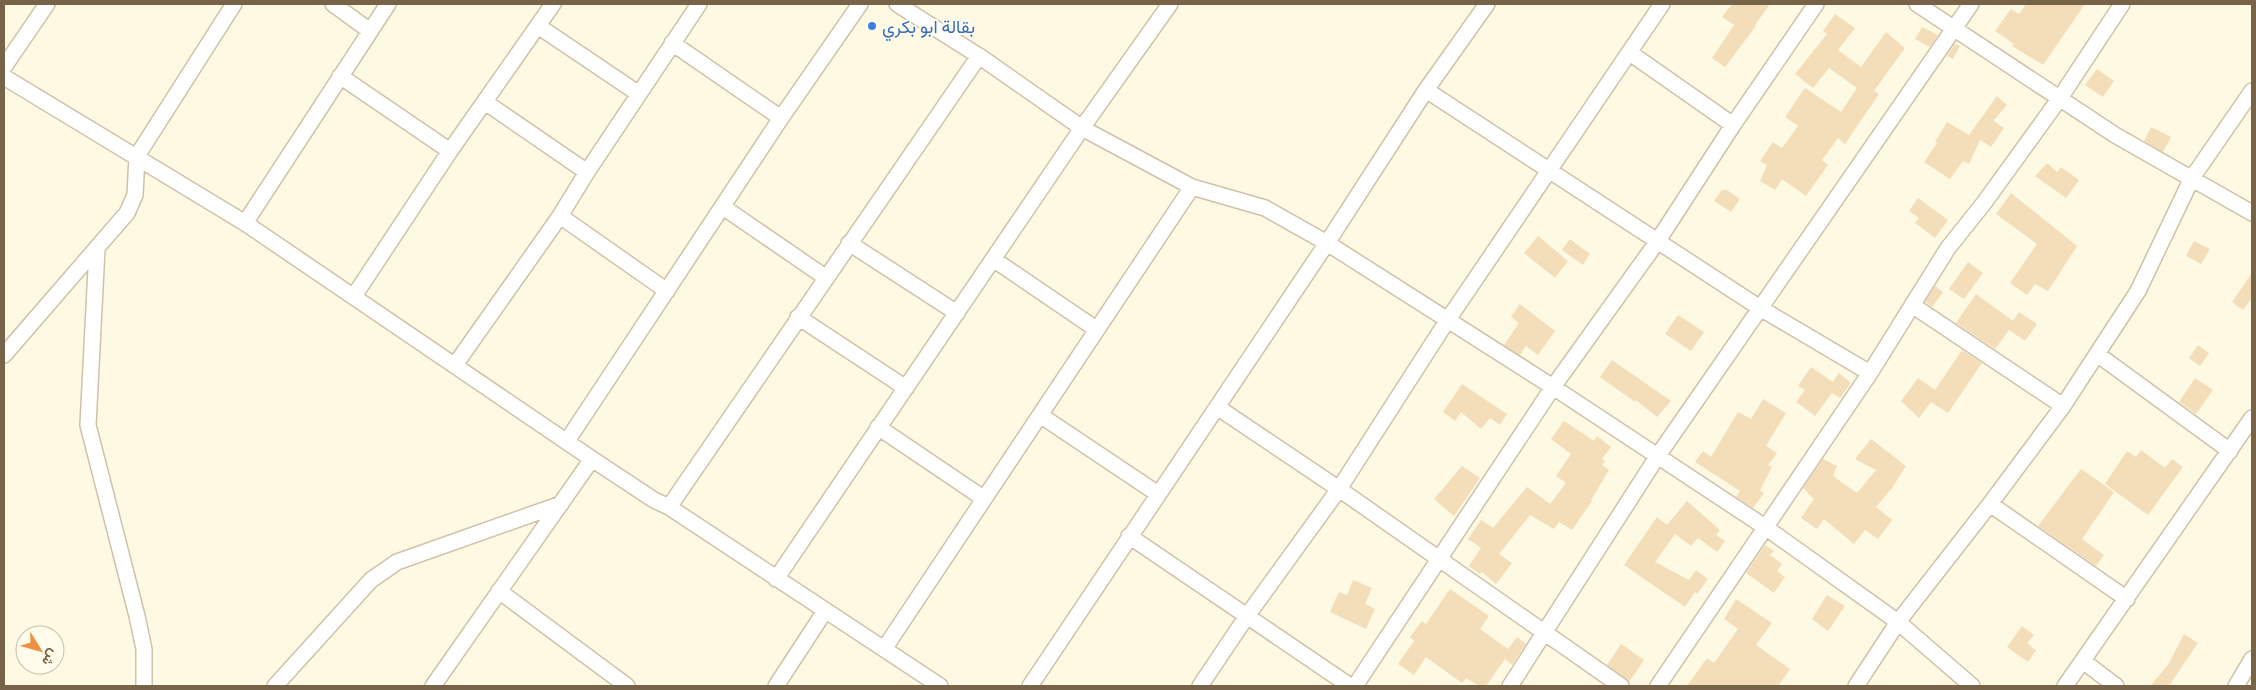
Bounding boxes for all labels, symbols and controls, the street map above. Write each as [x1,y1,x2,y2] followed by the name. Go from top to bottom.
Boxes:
[882,13,975,42] place label: بقالة ابو بكري
[866,20,878,32] marker: بقالة ابو بكري
[15,625,65,675] north arrow
[37,645,64,671] text: ش

